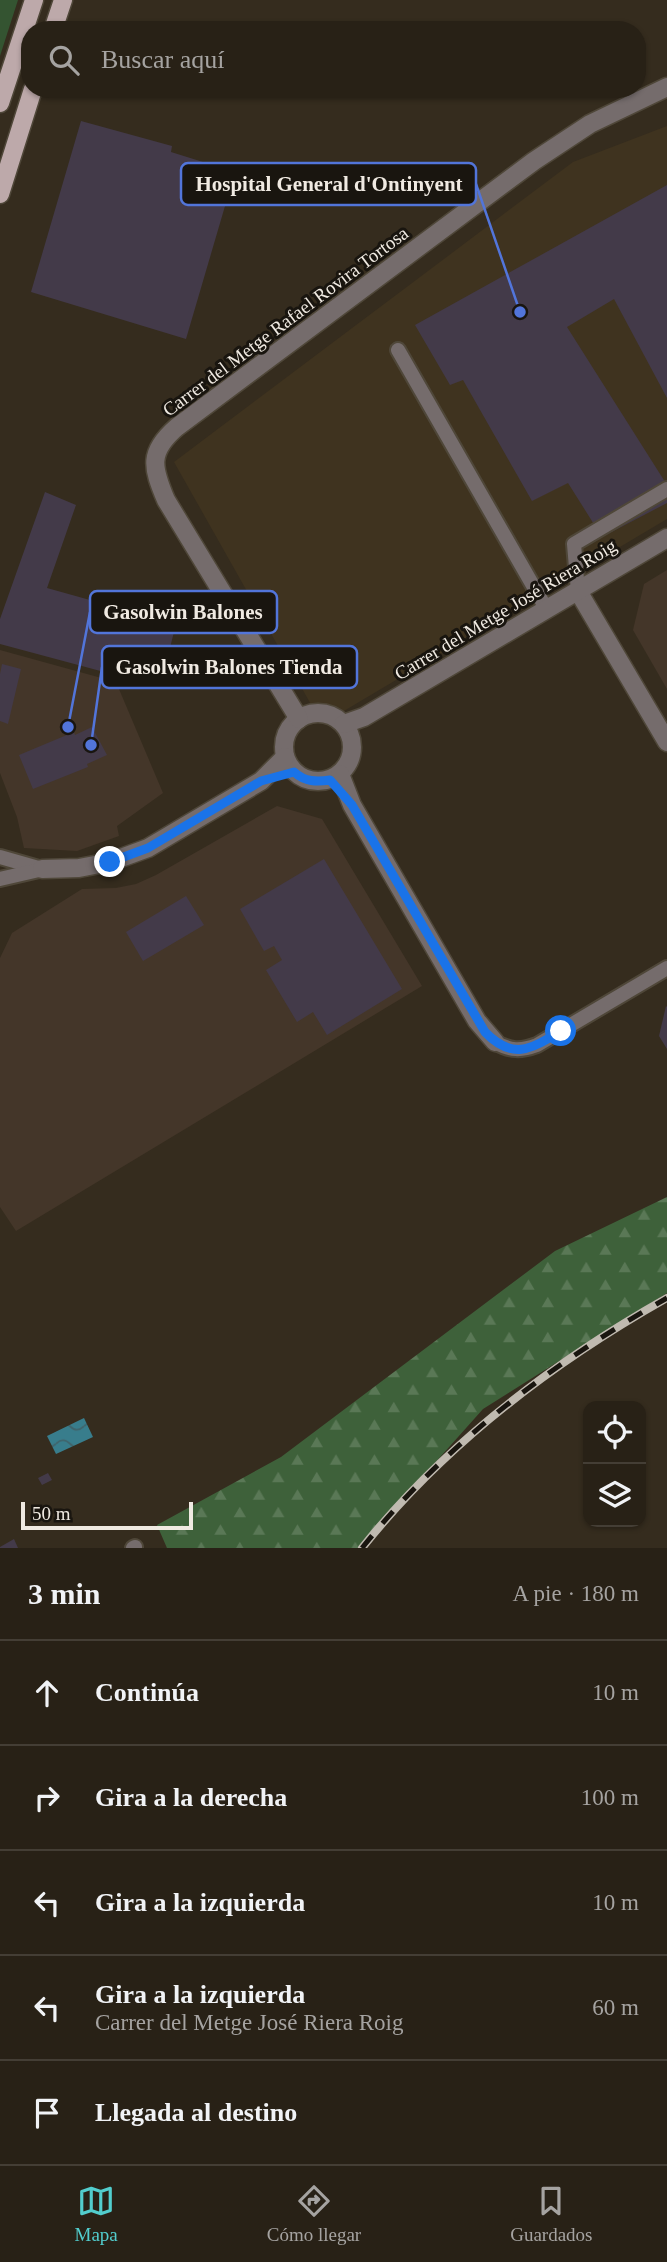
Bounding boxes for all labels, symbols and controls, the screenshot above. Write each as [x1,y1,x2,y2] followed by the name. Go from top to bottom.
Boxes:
[21,21,646,98] search box
[45,41,83,79] icon: search
[101,45,224,74] text: Buscar aquí
[181,163,476,205] callout: Hospital General d'Ontinyent
[195,172,463,196] text: Hospital General d'Ontinyent
[159,222,413,421] street label: Carrer del Metge Rafael Rovira Tortosa
[391,535,620,684] street label: Carrer del Metge José Riera Roig
[90,591,277,633] callout: Gasolwin Balones
[103,600,263,624] text: Gasolwin Balones
[102,646,357,688] callout: Gasolwin Balones Tienda
[116,655,343,679] text: Gasolwin Balones Tienda
[94,846,125,877] route end
[545,1015,576,1046] route start
[583,1401,646,1527] map controls
[583,1401,646,1464] button: locate
[583,1464,646,1527] button: layers
[21,1499,192,1531] scale bar
[32,1503,71,1524] text: 50 m
[28,1577,101,1610] text: 3 min
[513,1581,639,1606] text: A pie · 180 m
[28,1674,66,1712] icon: ahead
[95,1678,199,1707] text: Continúa
[592,1680,639,1705] text: 10 m
[28,1779,66,1817] icon: right
[95,1783,287,1812] text: Gira a la derecha
[581,1785,639,1810] text: 100 m
[28,1884,66,1922] icon: left
[95,1888,305,1917] text: Gira a la izquierda
[592,1890,639,1915] text: 10 m
[95,1980,305,2009] text: Gira a la izquierda
[28,1989,66,2027] icon: left
[592,1995,639,2020] text: 60 m
[95,2010,404,2035] text: Carrer del Metge José Riera Roig
[28,2094,66,2132] icon: arrive
[95,2098,297,2127] text: Llegada al destino
[74,2182,118,2246] tab: Mapa
[267,2182,361,2246] tab: Cómo llegar
[510,2182,592,2246] tab: Guardados

